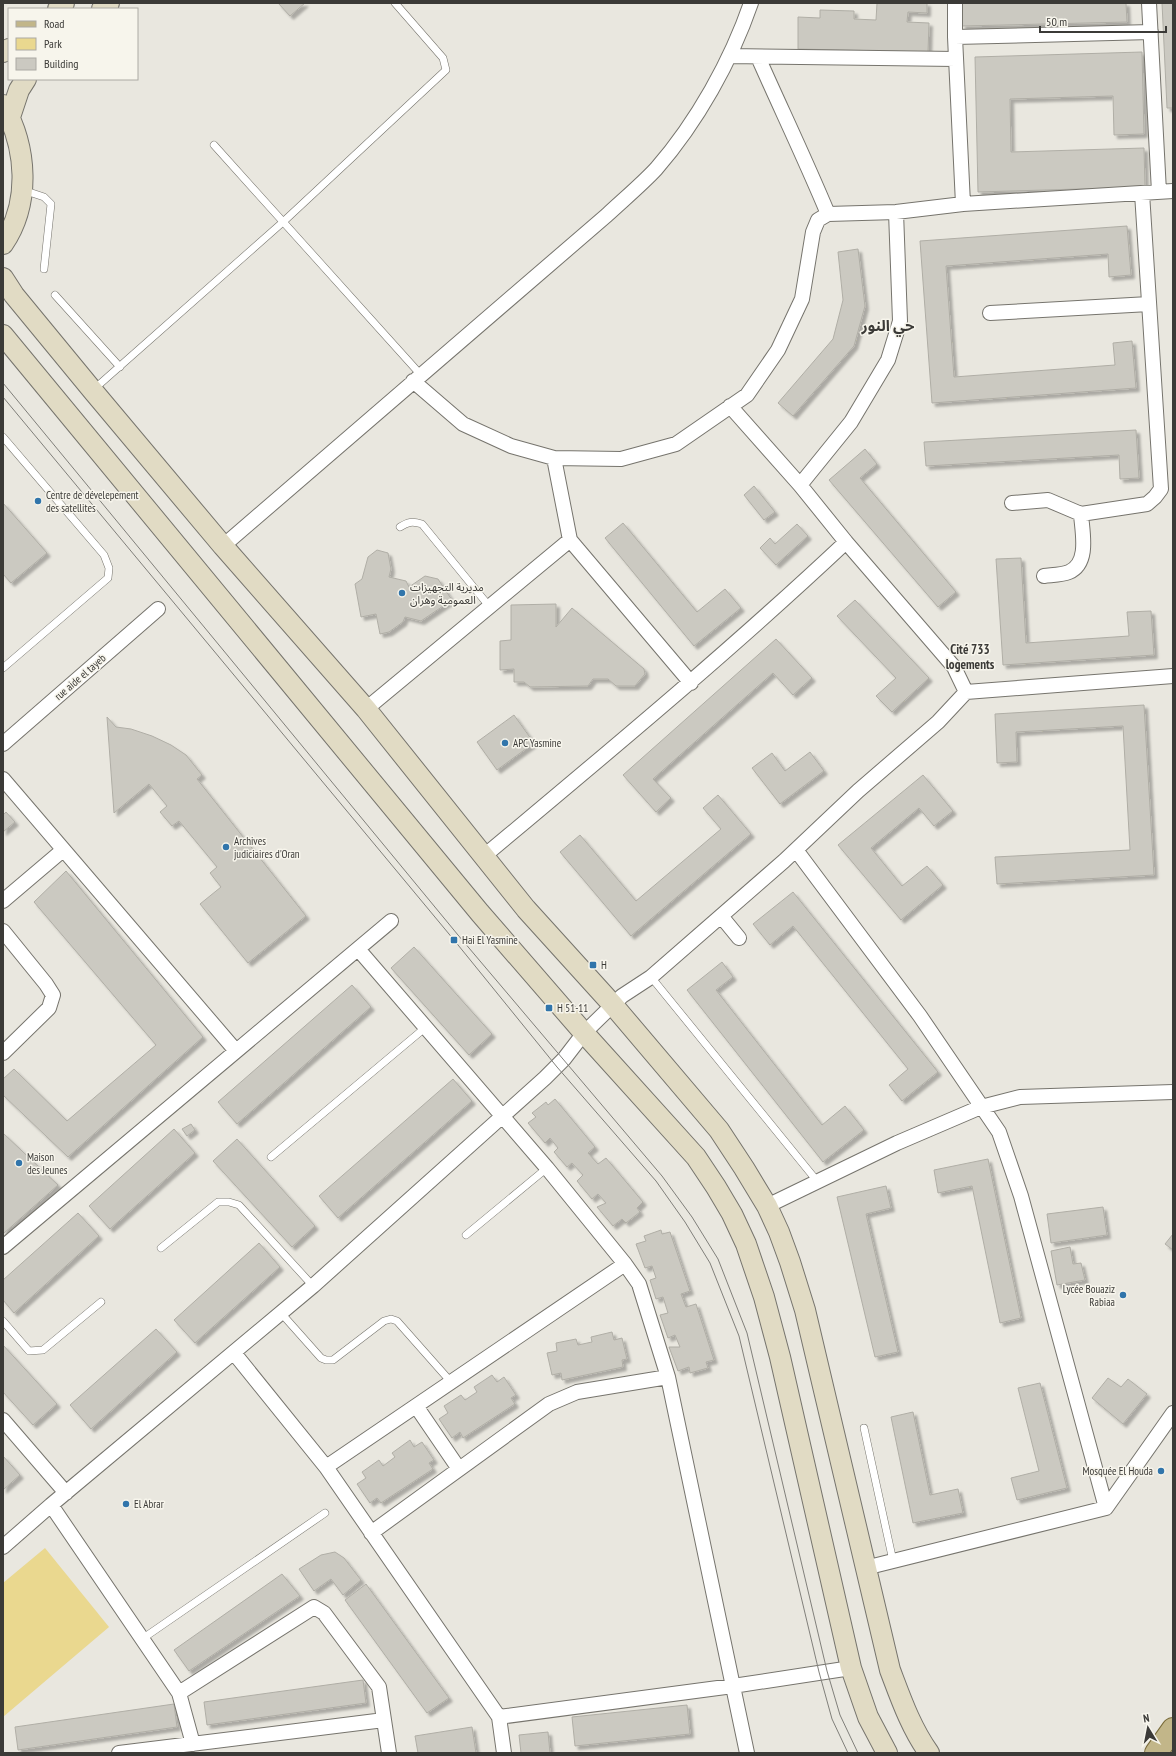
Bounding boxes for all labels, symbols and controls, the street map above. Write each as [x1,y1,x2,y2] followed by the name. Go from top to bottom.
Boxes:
[8,8,138,80] legend
[1040,8,1166,34] scale bar
[1046,14,1067,29] text: 50 m
[44,16,64,31] text: Road
[44,36,62,51] text: Park
[44,56,79,71] text: Building
[861,316,915,337] district label: حي النور
[46,488,139,515] place label: Centre de dévelepement des satellites
[33,496,43,506] marker: Centre de dévelepement des satellites
[410,580,484,607] place label: مديرية التجهيزات العمومية وهران
[397,588,407,598] marker: مديرية التجهيزات العمومية وهران
[946,641,995,673] district label: Cité 733 logements
[51,651,109,703] street label: rue aide el tayeb
[513,736,562,750] place label: APC Yasmine
[500,738,510,748] marker: APC Yasmine
[234,834,300,861] place label: Archives judiciaires d'Oran
[221,842,231,852] marker: Archives judiciaires d'Oran
[462,933,518,947] place label: Hai El Yasmine
[449,935,459,945] marker: Hai El Yasmine
[601,958,607,972] place label: H
[588,960,598,970] marker: H
[557,1001,588,1015] place label: H 51-11
[544,1003,554,1013] marker: H 51-11
[27,1150,68,1177] place label: Maison des Jeunes
[14,1158,24,1168] marker: Maison des Jeunes
[1063,1282,1115,1309] place label: Lycée Bouaziz Rabiaa
[1118,1290,1128,1300] marker: Lycée Bouaziz Rabiaa
[1082,1464,1153,1478] place label: Mosquée El Houda
[1156,1466,1166,1476] marker: Mosquée El Houda
[134,1497,164,1511] place label: El Abrar
[121,1499,131,1509] marker: El Abrar
[1128,1708,1168,1748] north arrow
[1142,1711,1150,1726] text: N

